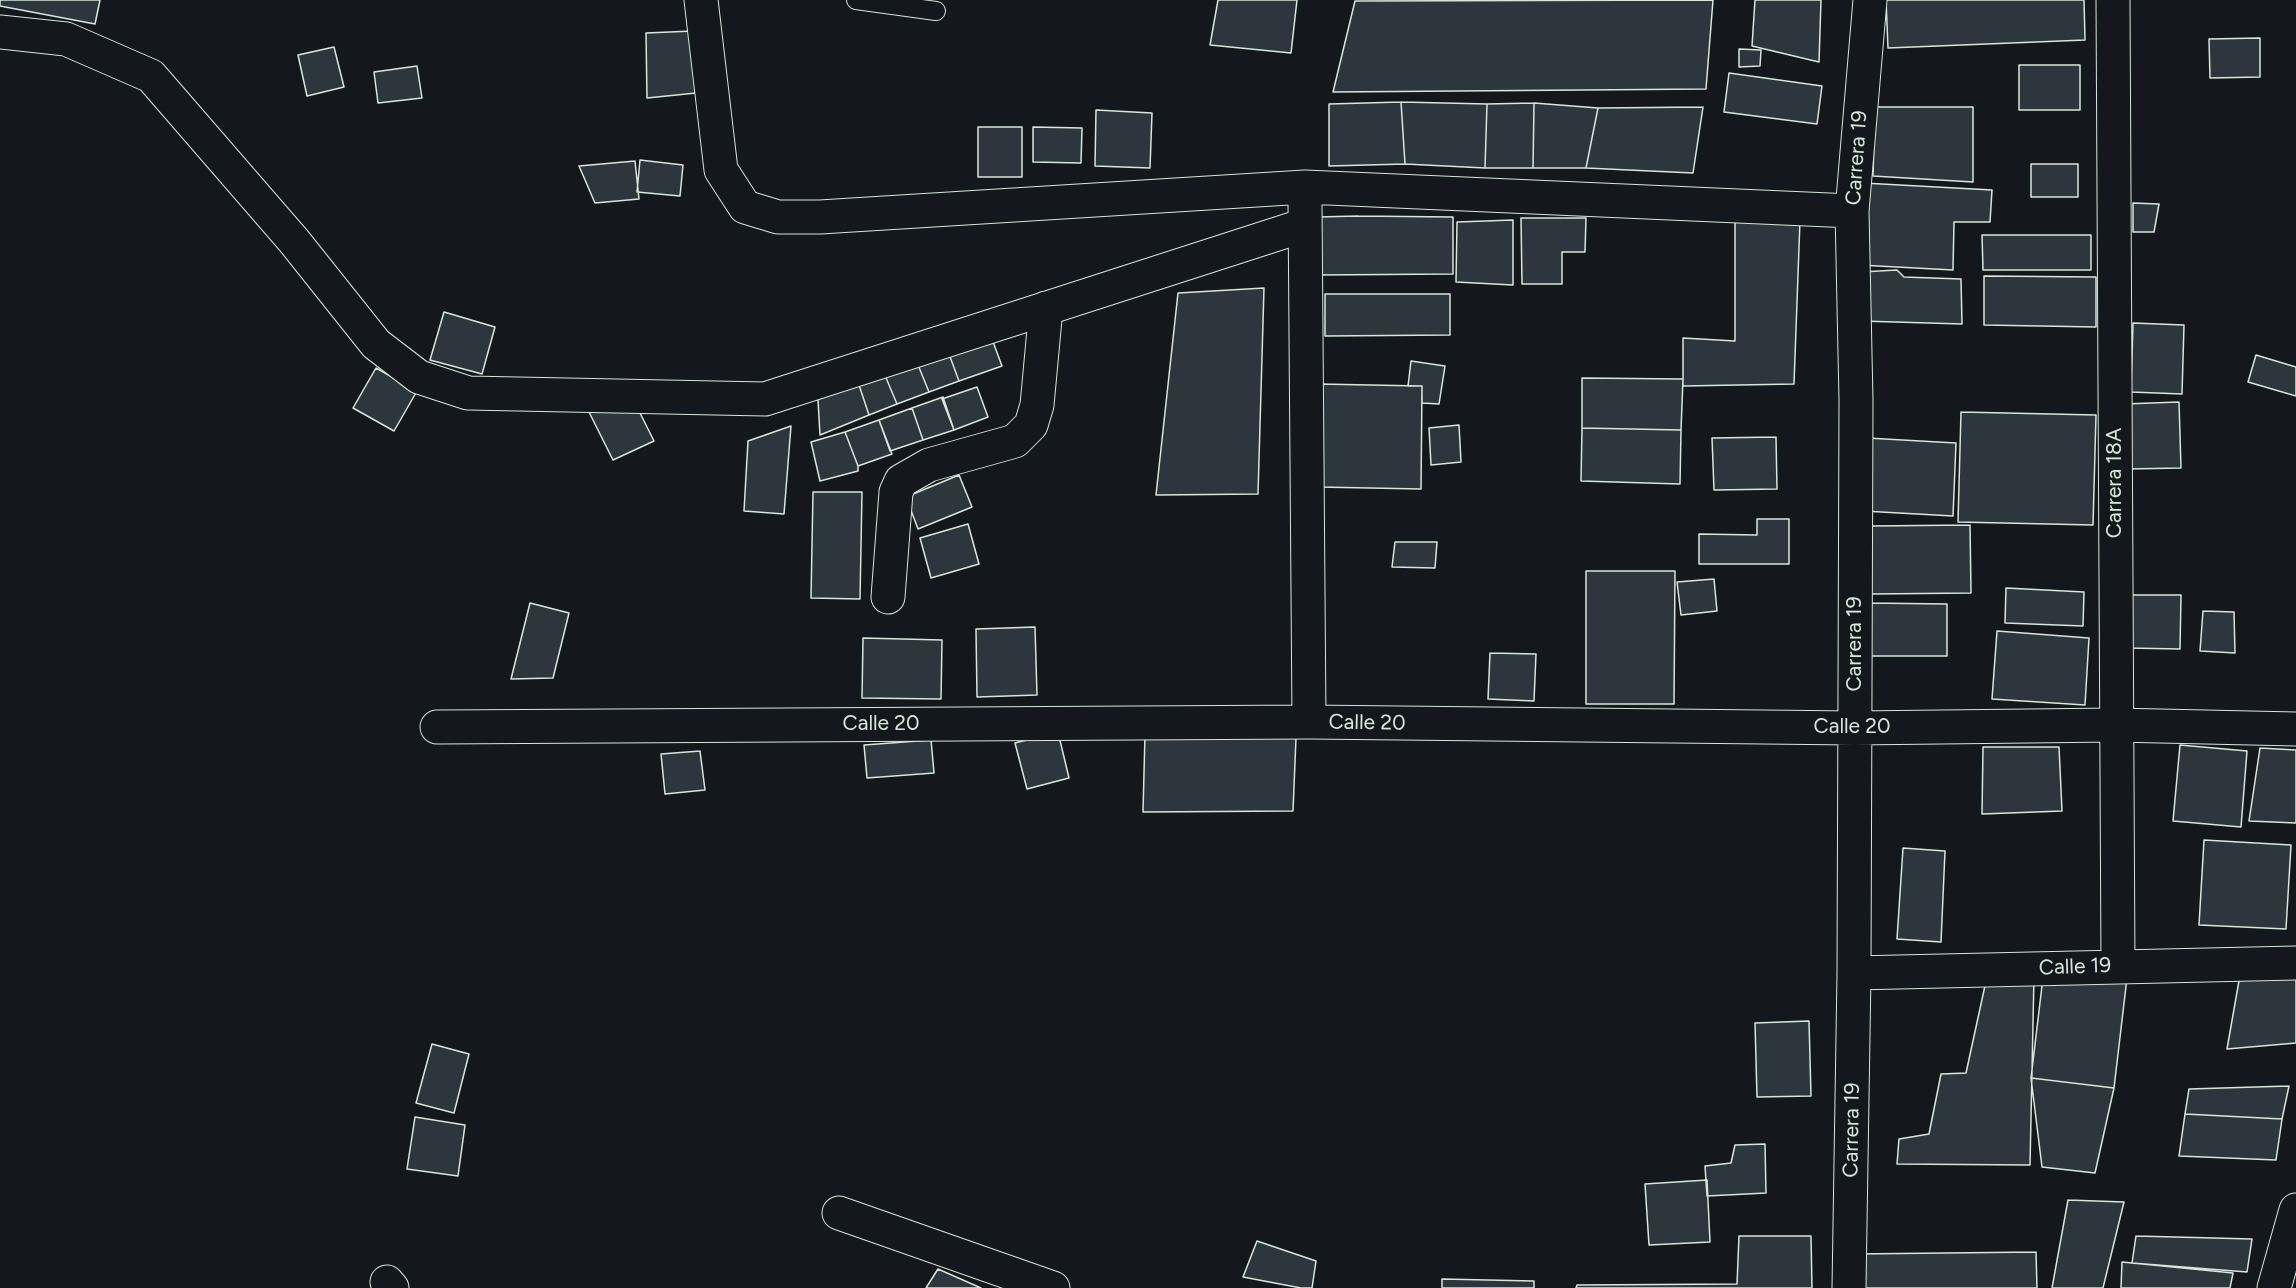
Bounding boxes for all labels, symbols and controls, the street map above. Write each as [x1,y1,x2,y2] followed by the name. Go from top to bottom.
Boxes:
[1841,110,1873,206] street label: Carrera 19
[2102,428,2128,538] street label: Carrera 18A
[1842,596,1868,692] street label: Carrera 19
[1328,710,1406,736] street label: Calle 20
[843,711,919,737] street label: Calle 20
[1814,714,1890,740] street label: Calle 20
[2038,953,2112,981] street label: Calle 19
[1839,1082,1865,1178] street label: Carrera 19

